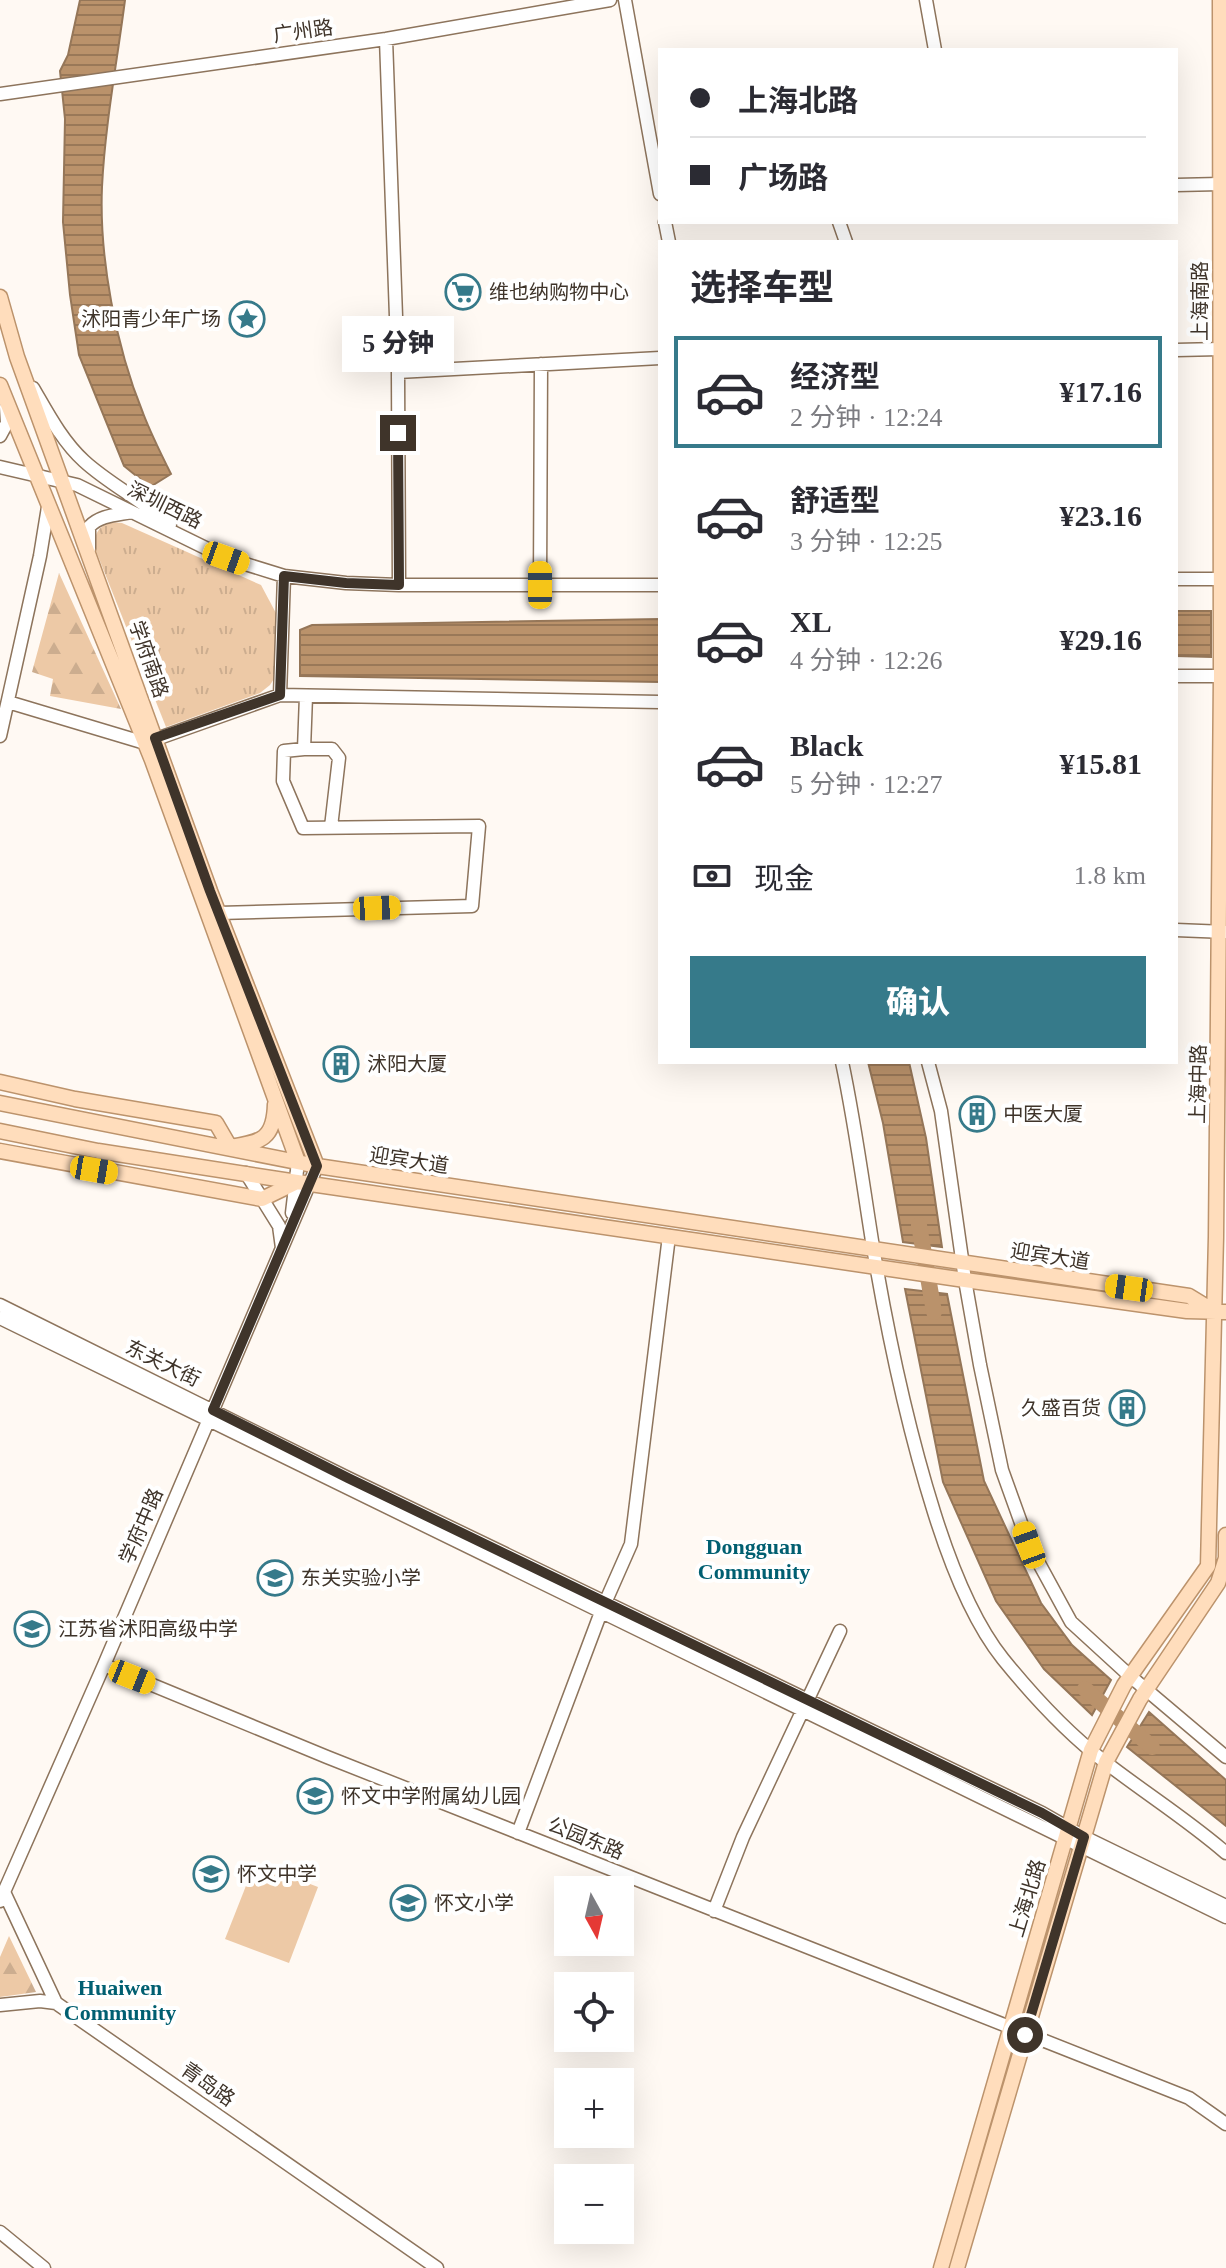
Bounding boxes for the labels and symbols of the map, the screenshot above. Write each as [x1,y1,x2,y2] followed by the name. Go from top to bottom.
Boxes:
[272,16,334,46] street label: 广州路
[1189,261,1211,341] street label: 上海南路
[444,273,482,311] supermarket icon: 维也纳购物中心
[489,281,629,303] place label: 维也纳购物中心
[228,300,266,338] place icon: 沭阳青少年广场
[81,308,221,330] place label: 沭阳青少年广场
[342,317,454,373] callout: 5 分钟
[380,415,416,451] route end
[124,478,206,532] street label: 深圳西路
[199,539,253,577] car
[528,561,552,609] car
[126,618,172,700] street label: 学府南路
[353,895,401,921] car
[1186,1044,1210,1124] street label: 上海中路
[322,1045,360,1083] building icon: 沭阳大厦
[367,1053,447,1075] place label: 沭阳大厦
[958,1095,996,1133] building icon: 中医大厦
[1003,1103,1083,1125] place label: 中医大厦
[368,1143,450,1177] street label: 迎宾大道
[68,1154,120,1186] car
[1009,1239,1091,1273] street label: 迎宾大道
[1104,1273,1154,1303] car
[122,1336,204,1390] street label: 东关大街
[1108,1389,1146,1427] building icon: 久盛百货
[1021,1397,1101,1419] place label: 久盛百货
[115,1485,167,1567] street label: 学府中路
[1010,1518,1048,1572] car
[698,1534,810,1584] district label: Dongguan Community
[256,1559,294,1597] school or university icon: 东关实验小学
[301,1567,421,1589] place label: 东关实验小学
[13,1610,51,1648] school or university icon: 江苏省沭阳高级中学
[58,1618,238,1640] place label: 江苏省沭阳高级中学
[105,1657,159,1697] car
[296,1777,334,1815] school or university icon: 怀文中学附属幼儿园
[341,1785,521,1807] place label: 怀文中学附属幼儿园
[545,1813,627,1863] street label: 公园东路
[192,1855,230,1893] school or university icon: 怀文中学
[1005,1857,1049,1939] street label: 上海北路
[237,1863,317,1885] place label: 怀文中学
[554,1876,634,1956] north arrow
[389,1884,427,1922] school or university icon: 怀文小学
[434,1892,514,1914] place label: 怀文小学
[64,1975,176,2025] district label: Huaiwen Community
[1007,2017,1043,2053] route start
[177,2058,239,2110] street label: 青岛路

